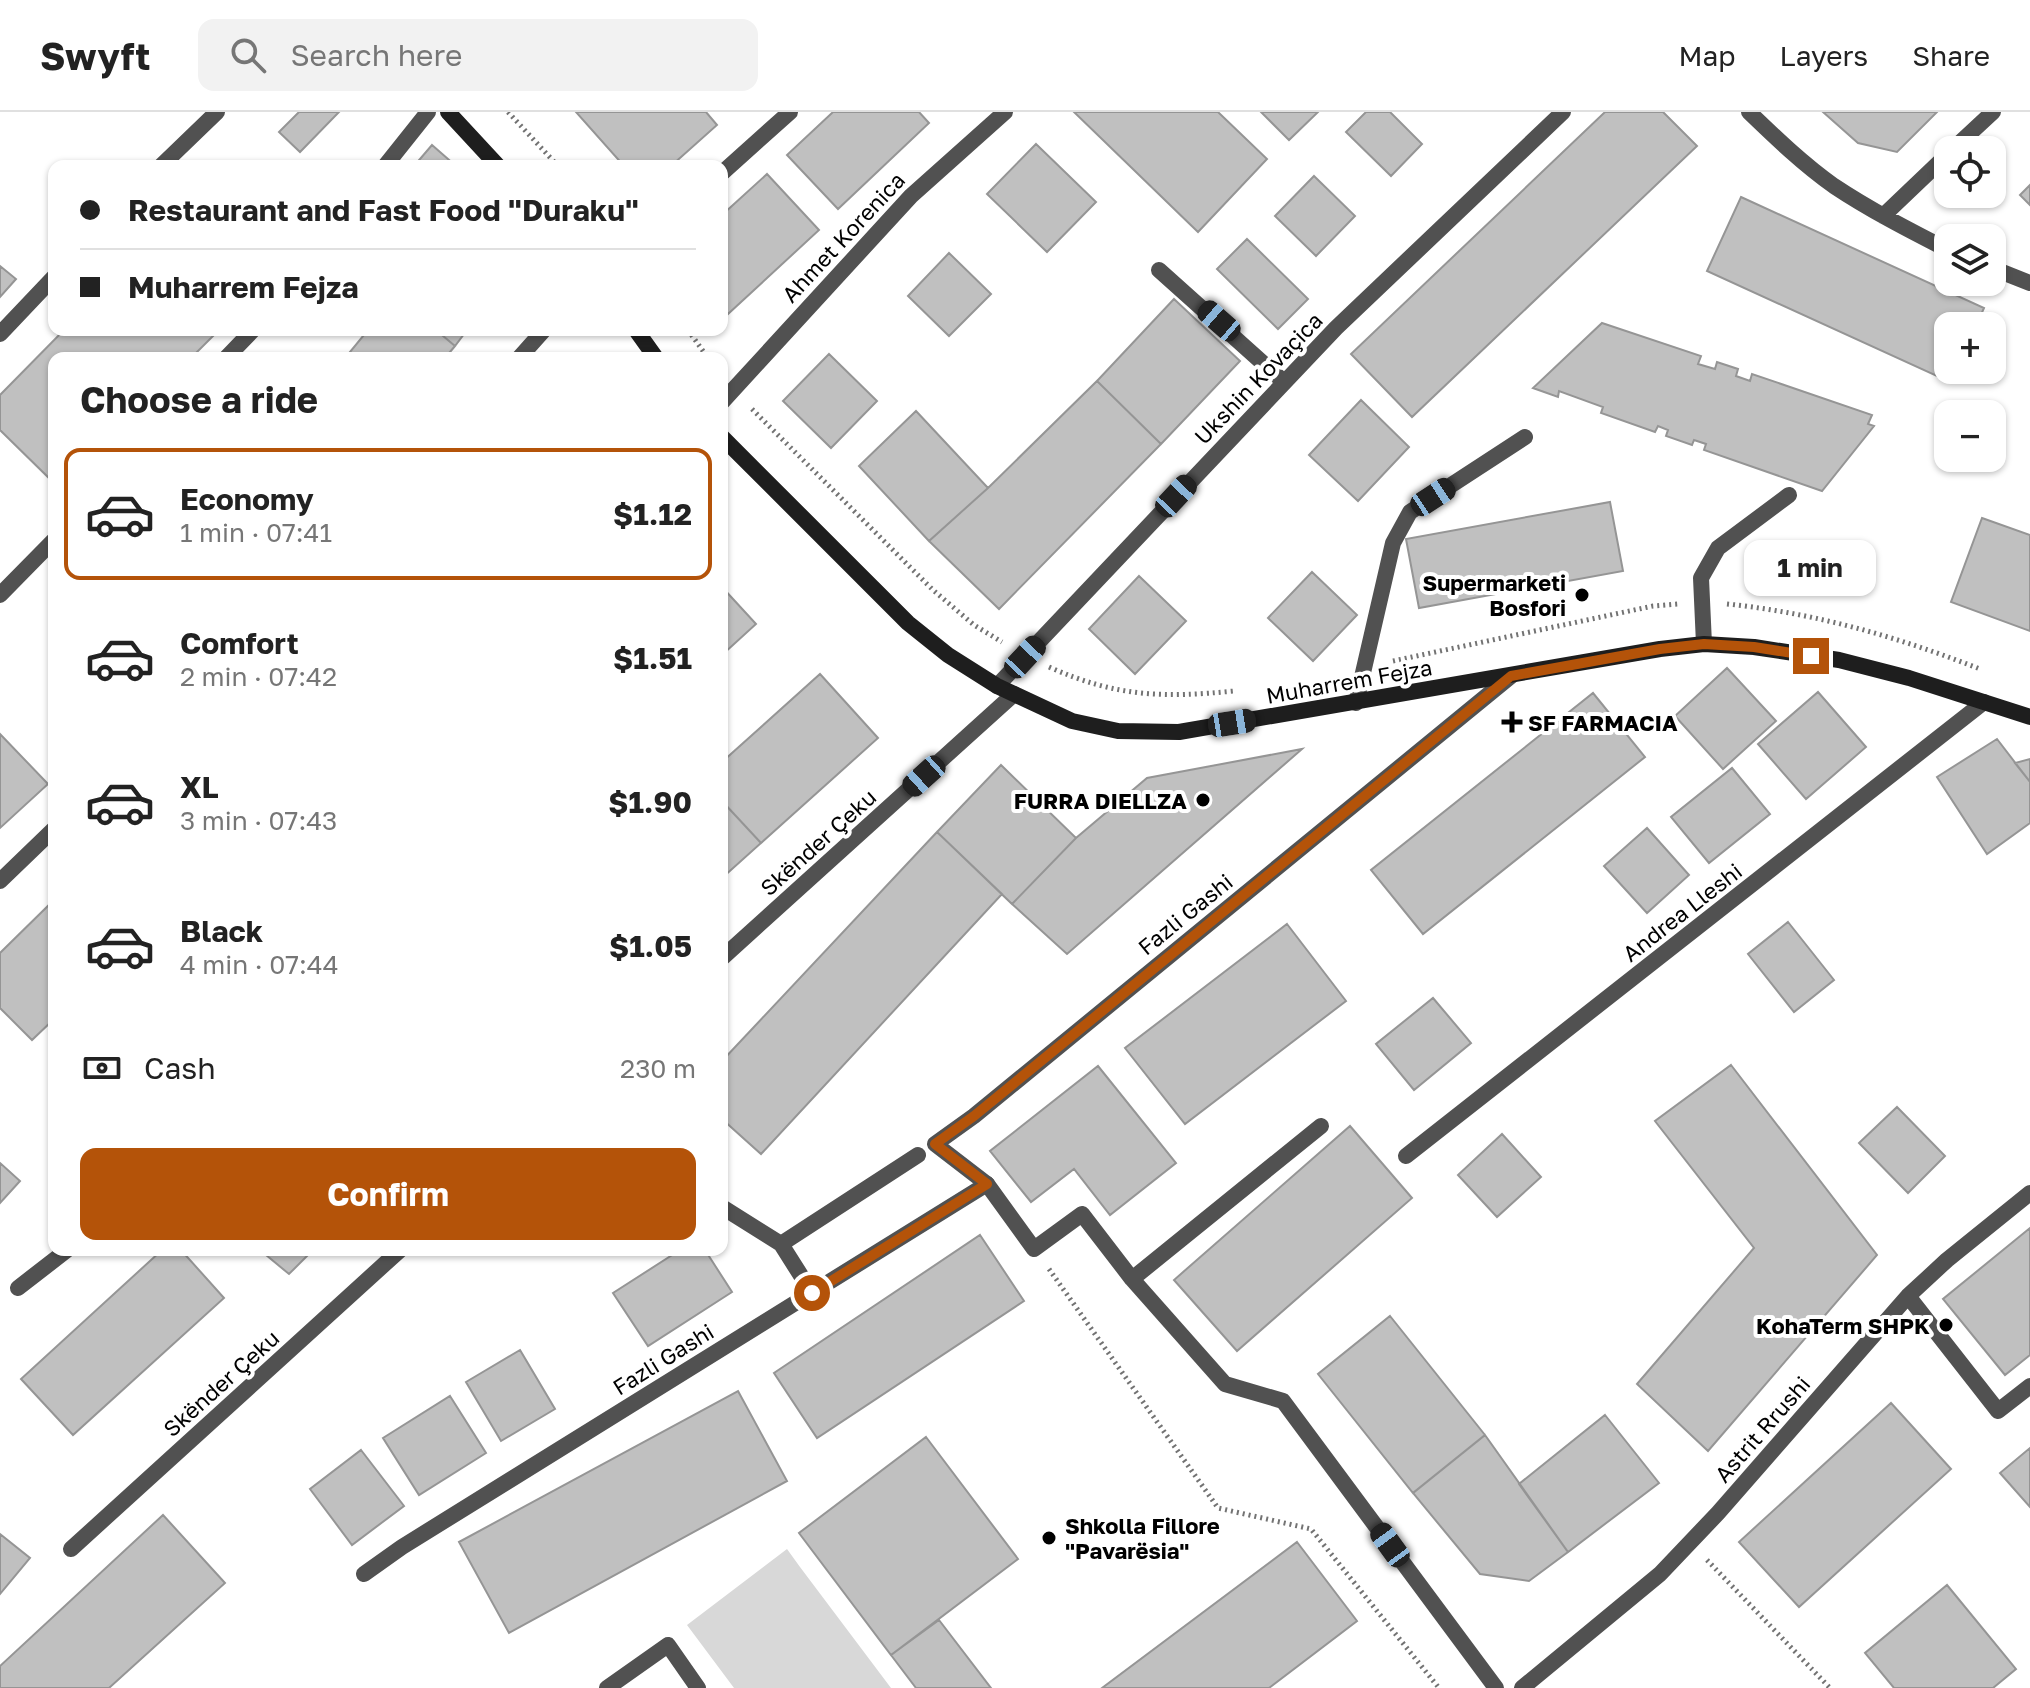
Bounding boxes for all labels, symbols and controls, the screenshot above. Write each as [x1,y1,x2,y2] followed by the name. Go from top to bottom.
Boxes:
[198,19,758,91] search box
[40,33,150,78] text: Swyft
[226,33,270,77] icon: search
[290,37,462,73] text: Search here
[1678,39,1736,72] text: Map
[1780,39,1868,72] text: Layers
[1912,39,1990,72] text: Share
[1934,136,2006,472] map controls
[1934,136,2006,208] button: locate
[776,166,910,308] street label: Ahmet Korenica
[128,192,639,228] text: Restaurant and Fast Food "Duraku"
[1934,224,2006,296] button: layers
[128,269,359,305] text: Muharrem Fejza
[1193,296,1245,346] car
[1188,307,1328,449] street label: Ukshin Kovaçica
[1934,312,2006,384] button: +
[80,378,318,421] text: Choose a ride
[1934,400,2006,472] button: −
[1151,470,1201,522] car
[1406,474,1460,520] car
[84,478,156,550] icon: car
[180,481,314,517] text: Economy
[613,496,692,532] text: $1.12
[180,517,332,548] text: 1 min · 07:41
[1745,540,1877,596] callout: 1 min
[1777,552,1843,583] text: 1 min
[1422,569,1566,621] place label: Supermarketi Bosfori
[1573,586,1591,604] marker: Supermarketi Bosfori
[84,622,156,694] icon: car
[180,625,299,661] text: Comfort
[1000,631,1050,683] car
[1793,638,1829,674] route end
[613,640,692,676] text: $1.51
[1264,653,1434,709] street label: Muharrem Fejza
[180,661,337,692] text: 2 min · 07:42
[1206,707,1258,739] car
[1528,709,1678,736] place label: SF FARMACIA
[1503,713,1521,731] marker: SF FARMACIA
[898,751,950,801] car
[84,766,156,838] icon: car
[180,769,219,805] text: XL
[755,783,881,901] street label: Skënder Çeku
[608,784,692,820] text: $1.90
[1014,787,1187,814] place label: FURRA DIELLZA
[1194,791,1212,809] marker: FURRA DIELLZA
[180,805,337,836] text: 3 min · 07:43
[1617,857,1747,967] street label: Andrea Lleshi
[1132,868,1238,960] street label: Fazli Gashi
[84,910,156,982] icon: car
[180,913,263,949] text: Black
[609,928,692,964] text: $1.05
[180,949,339,980] text: 4 min · 07:44
[80,1046,124,1090] icon: cash
[144,1050,216,1086] text: Cash
[620,1053,696,1084] text: 230 m
[80,1148,696,1240] button: Confirm
[794,1275,830,1311] route start
[1756,1312,1930,1339] place label: KohaTerm SHPK
[1937,1316,1955,1334] marker: KohaTerm SHPK
[608,1317,718,1401] street label: Fazli Gashi
[158,1324,284,1442] street label: Skënder Çeku
[1709,1370,1815,1488] street label: Astrit Rrushi
[1065,1512,1220,1564] place label: Shkolla Fillore "Pavarësia"
[1366,1519,1414,1571] car
[1040,1529,1058,1547] marker: Shkolla Fillore "Pavarësia"

